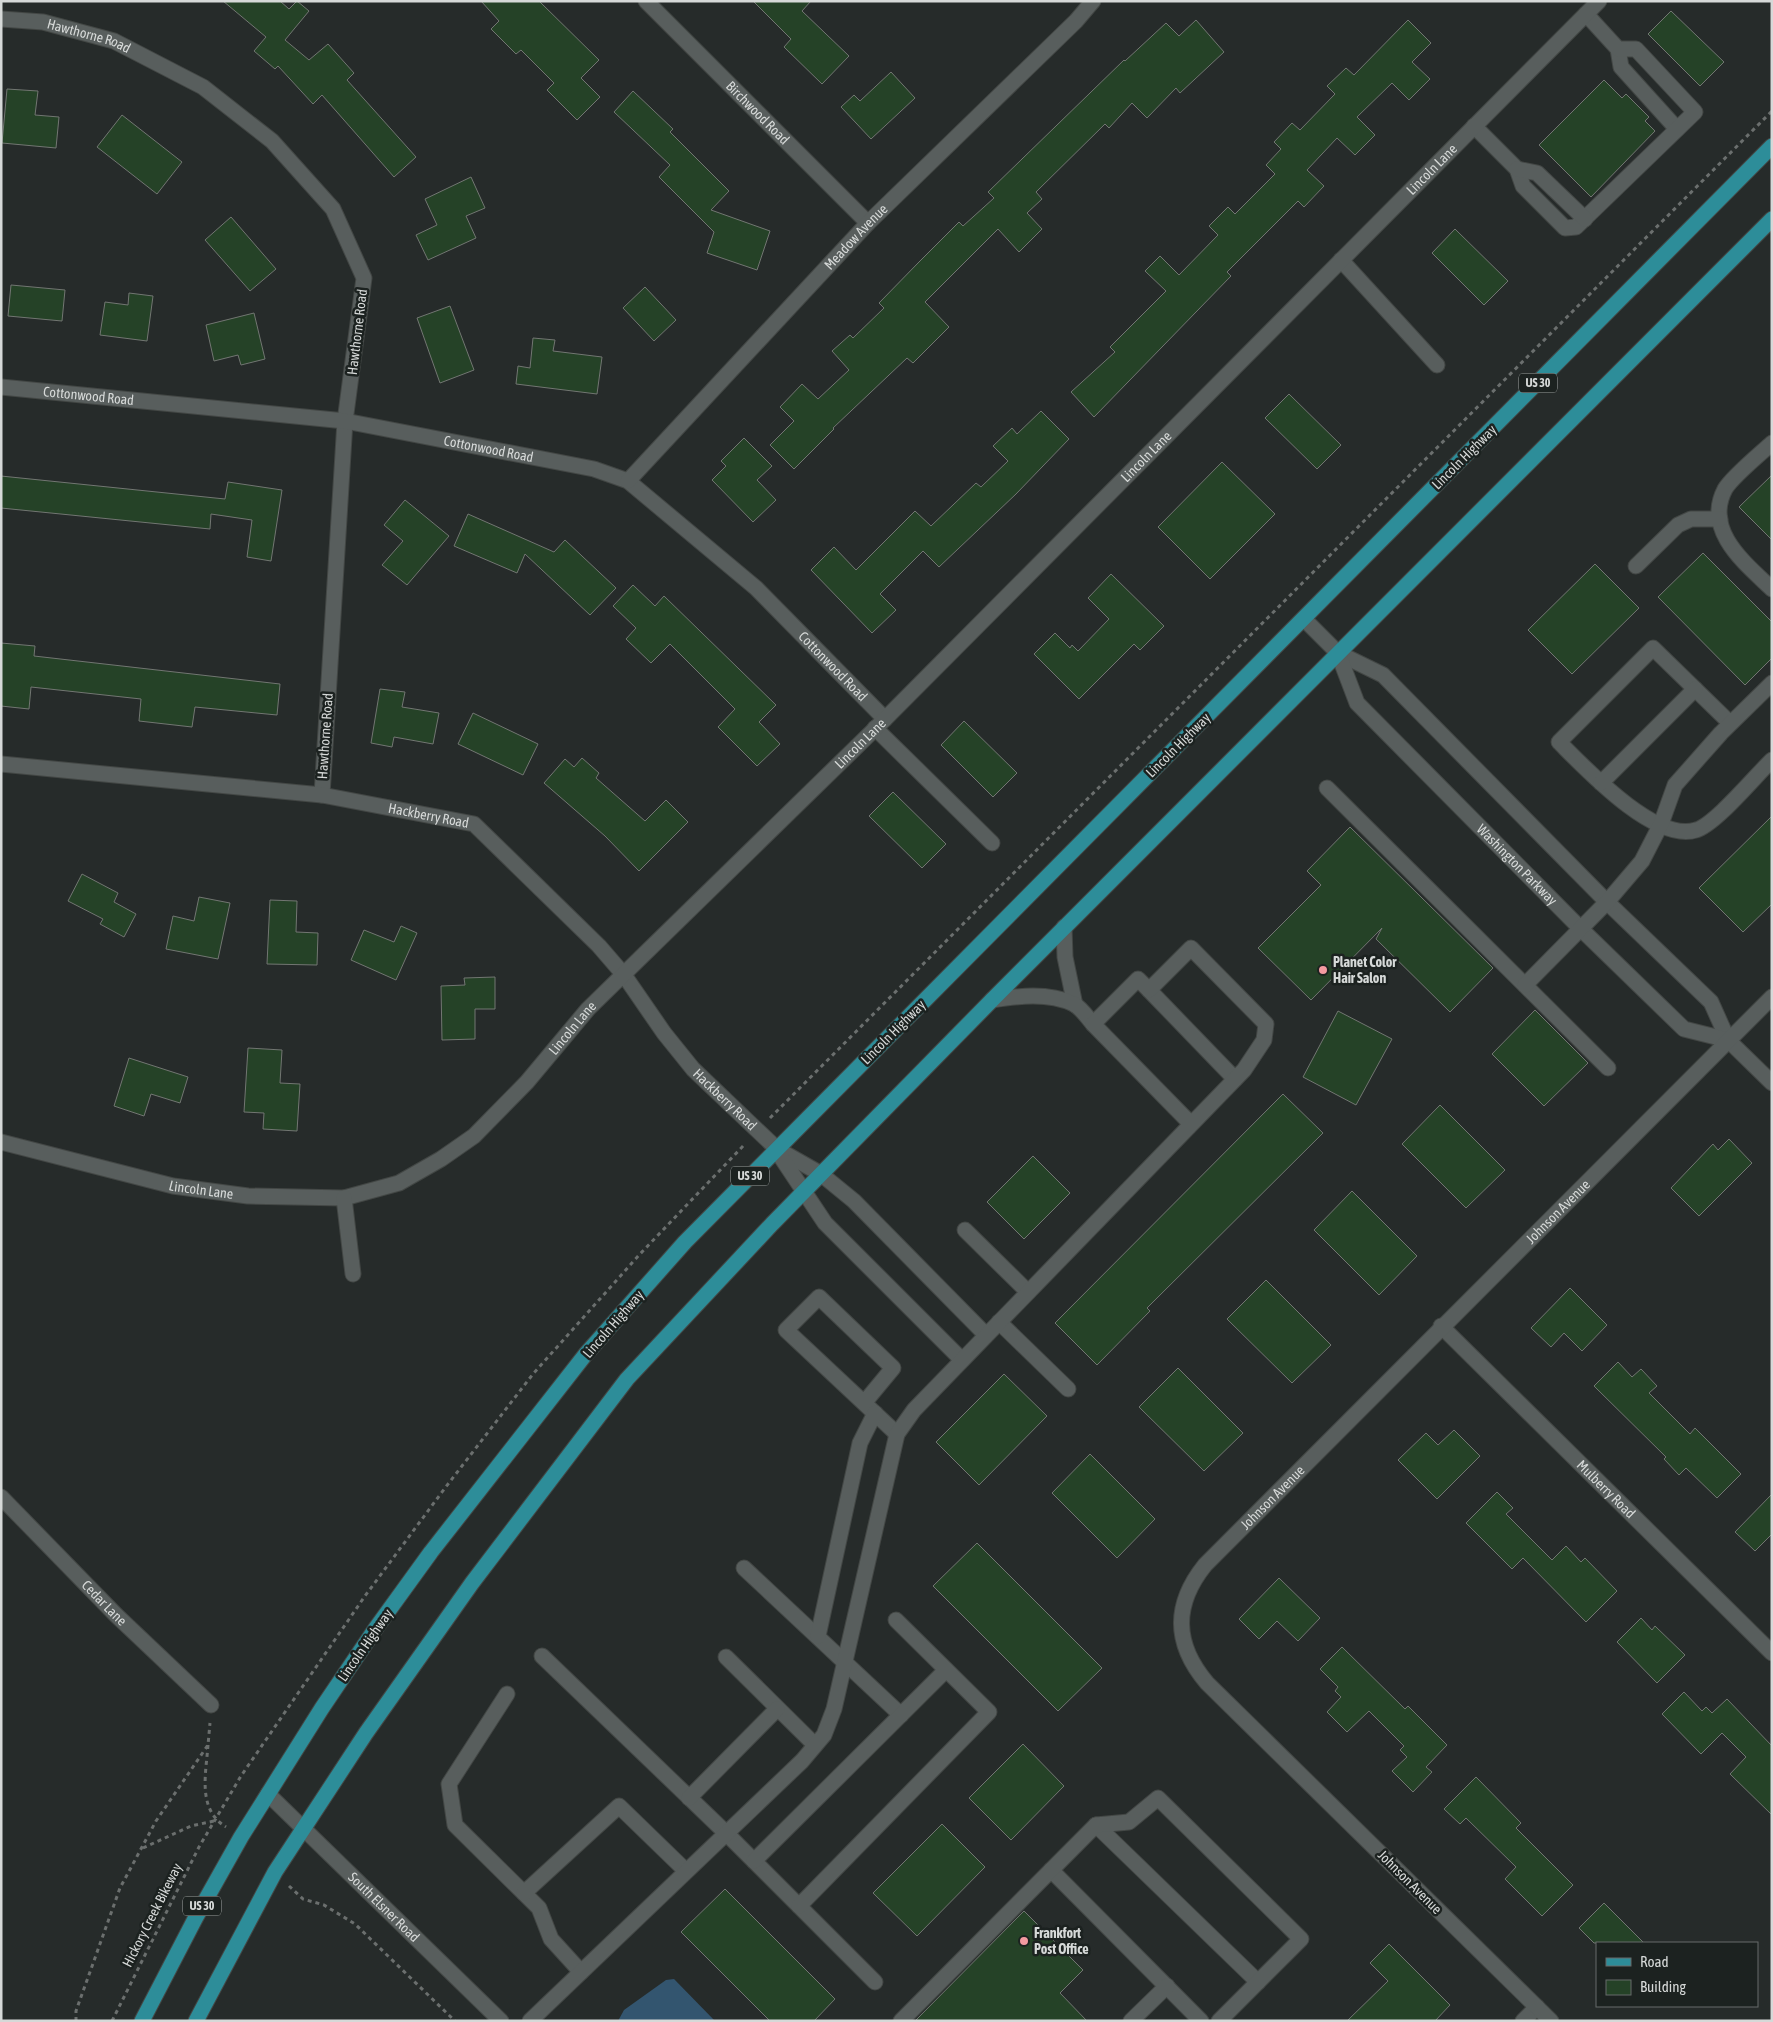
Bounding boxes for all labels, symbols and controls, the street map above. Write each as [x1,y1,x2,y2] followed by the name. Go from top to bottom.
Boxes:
[45,15,133,56] street label: Hawthorne Road
[723,78,793,148] street label: Birchwood Road
[1403,141,1460,198] street label: Lincoln Lane
[821,201,891,273] street label: Meadow Avenue
[344,288,370,376] street label: Hawthorne Road
[1519,373,1557,392] road number: US 30
[43,383,135,408] street label: Cottonwood Road
[1429,421,1500,492] street label: Lincoln Highway
[1118,428,1175,485] street label: Lincoln Lane
[443,432,535,465] street label: Cottonwood Road
[795,628,871,704] street label: Cottonwood Road
[314,692,336,780] street label: Hawthorne Road
[1143,709,1214,780] street label: Lincoln Highway
[831,715,889,772] street label: Lincoln Lane
[387,800,470,831] street label: Hackberry Road
[1474,821,1561,908] street label: Washington Parkway
[1333,954,1397,986] place label: Planet Color Hair Salon
[1317,964,1329,976] marker: Planet Color Hair Salon
[858,996,929,1067] street label: Lincoln Highway
[545,998,599,1058] street label: Lincoln Lane
[690,1065,760,1133] street label: Hackberry Road
[731,1166,769,1186] road number: US 30
[1523,1176,1593,1247] street label: Johnson Avenue
[167,1177,234,1202] street label: Lincoln Lane
[579,1287,647,1361] street label: Lincoln Highway
[1574,1457,1639,1521] street label: Mulberry Road
[1237,1462,1308,1533] street label: Johnson Avenue
[79,1577,130,1629] street label: Cedar Lane
[334,1606,396,1684] street label: Lincoln Highway
[1375,1847,1445,1917] street label: Johnson Avenue
[119,1860,185,1970] street label: Hickory Creek Bikeway
[345,1869,423,1945] street label: South Elsner Road
[183,1896,221,1915] road number: US 30
[1034,1925,1089,1957] place label: Frankfort Post Office
[1018,1935,1030,1947] marker: Frankfort Post Office
[1596,1942,1758,2007] legend
[1640,1953,1669,1970] text: Road
[1640,1978,1686,1995] text: Building

